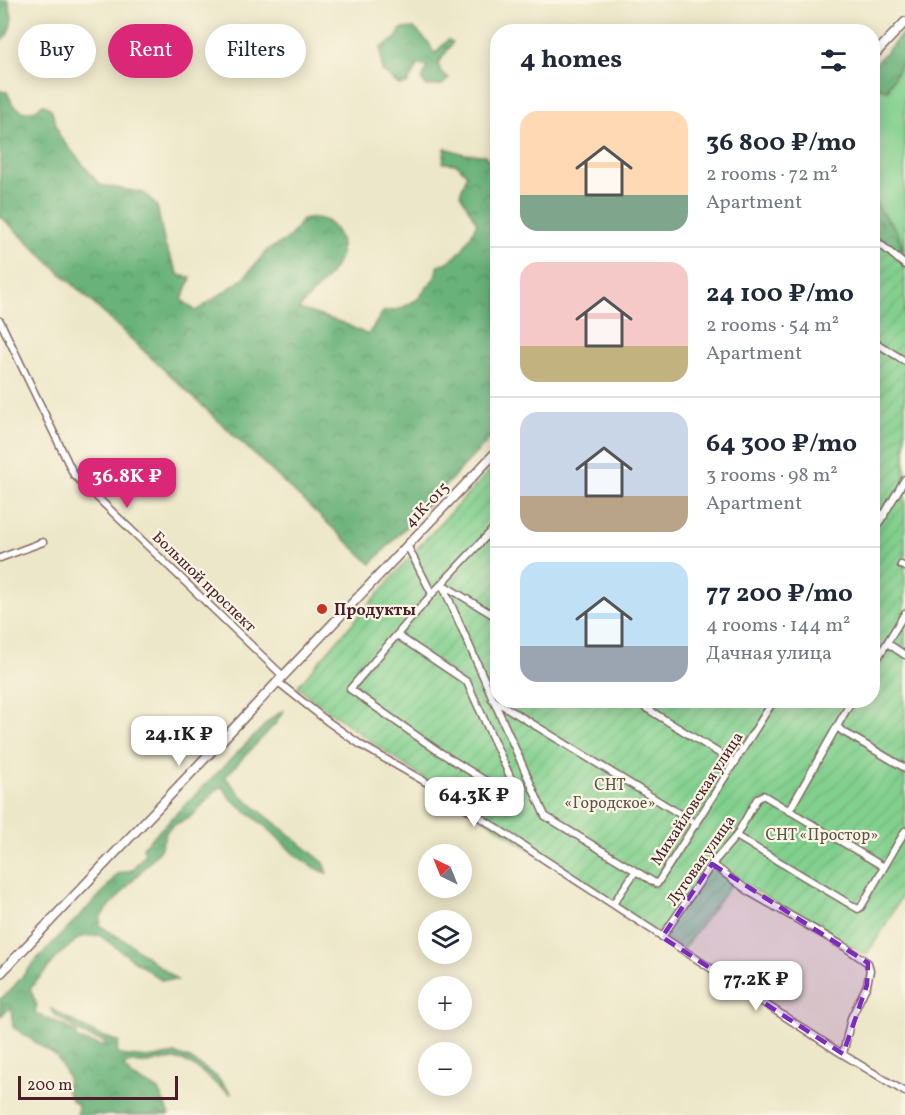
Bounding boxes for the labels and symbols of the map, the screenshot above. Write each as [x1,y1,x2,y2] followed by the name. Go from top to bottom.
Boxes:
[72,458,182,509] pin: 36.8K ₽
[400,478,455,533] street label: 41К-015
[147,527,261,638] street label: Большой проспект
[334,600,416,622] place label: Продукты
[315,602,329,616] marker: Продукты
[124,716,234,767] pin: 24.1K ₽
[646,728,749,870] street label: Михайловская улица
[564,775,656,815] park label: СНТ «Городское»
[419,777,529,828] pin: 64.3K ₽
[662,811,741,911] street label: Луговая улица
[766,825,878,847] park label: СНТ «Простор»
[418,844,472,898] north arrow
[701,961,811,1012] pin: 77.2K ₽
[18,1073,178,1100] scale bar

